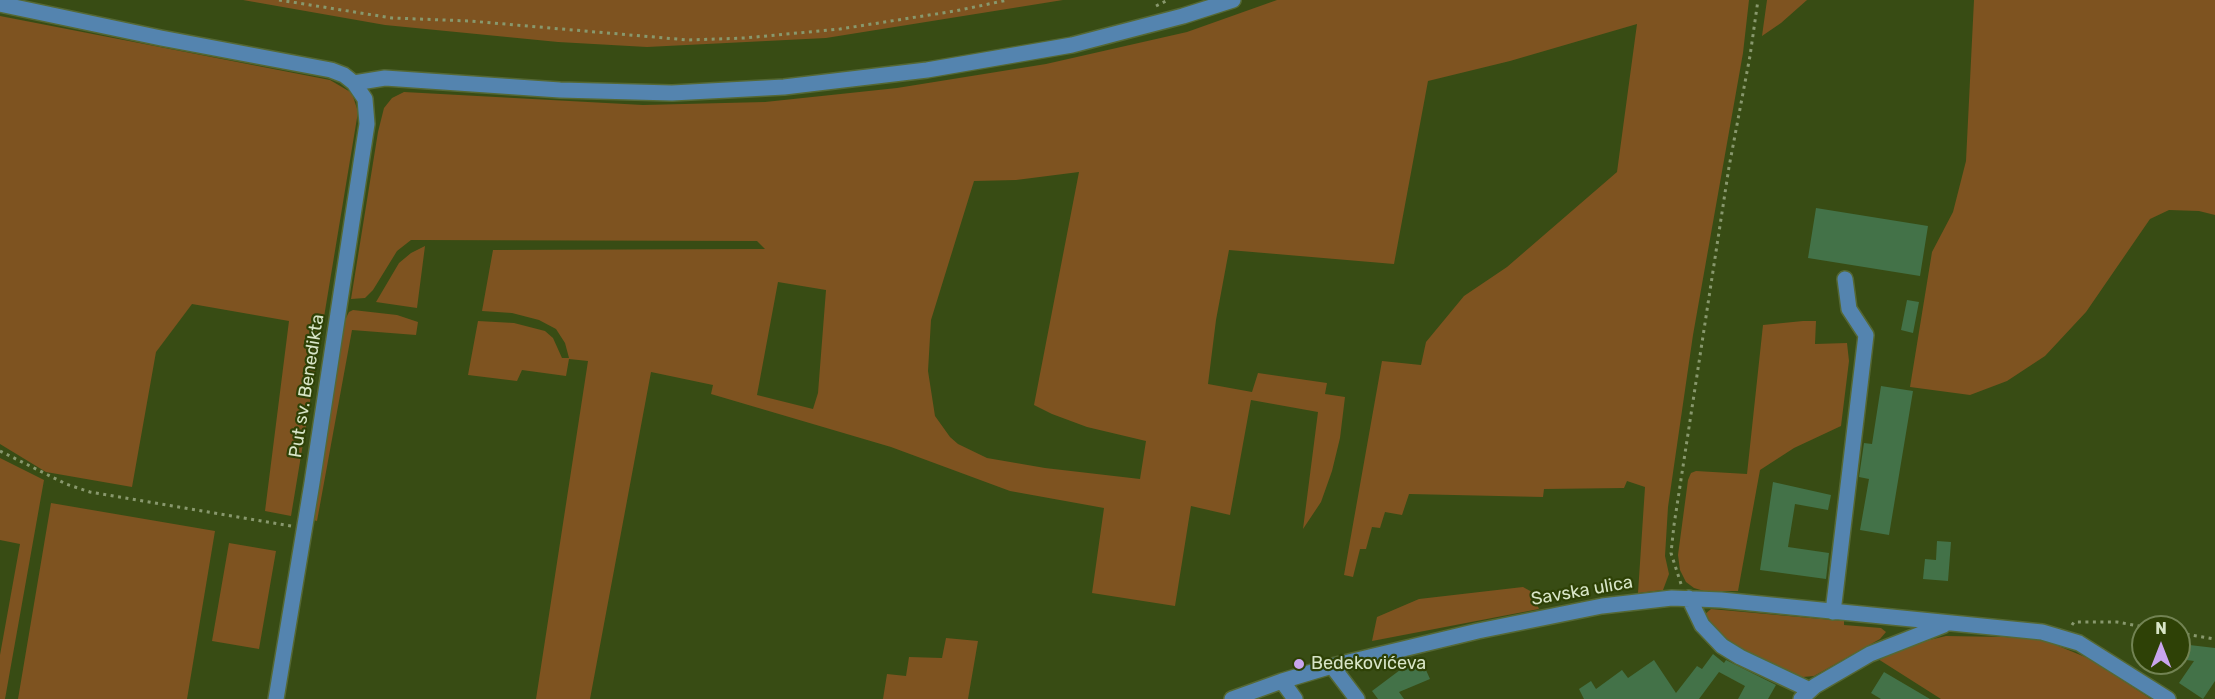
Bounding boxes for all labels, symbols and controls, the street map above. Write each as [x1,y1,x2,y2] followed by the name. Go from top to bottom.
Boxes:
[285,313,329,459] street label: Put sv. Benedikta
[1530,571,1634,611] street label: Savska ulica
[2131,615,2191,675] north arrow
[2155,619,2167,638] text: N
[1311,653,1426,675] place label: Bedekovićeva
[1292,657,1306,671] marker: Bedekovićeva

